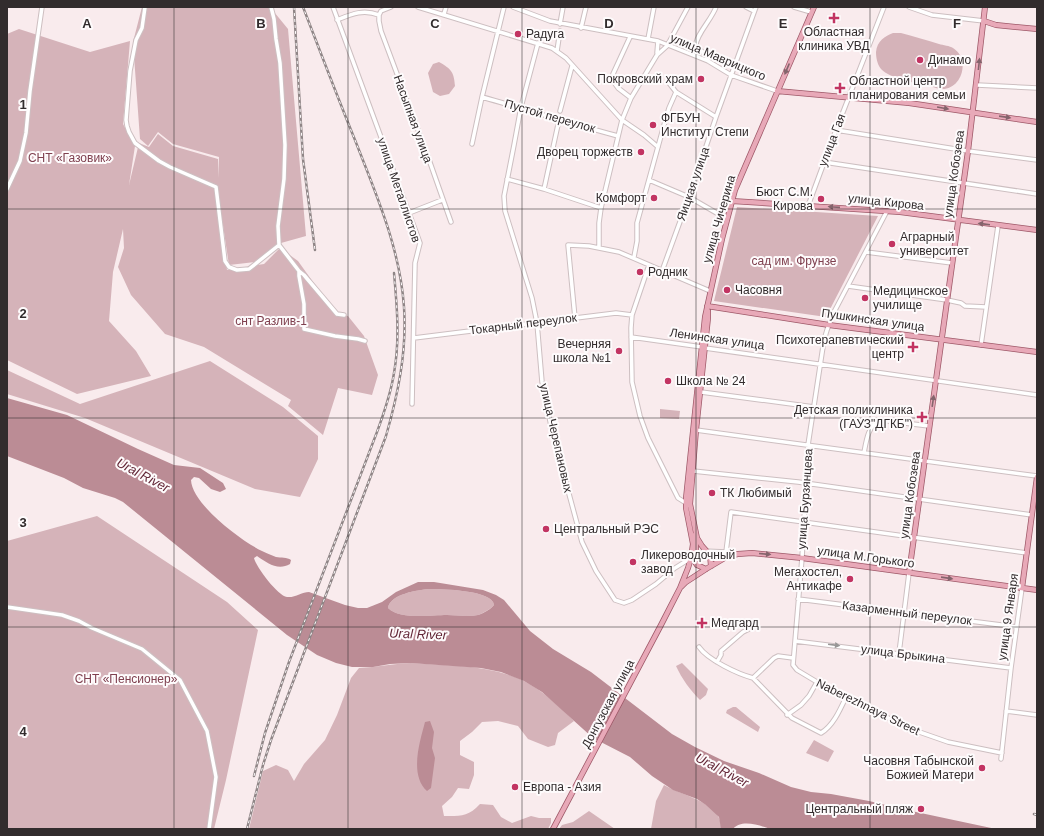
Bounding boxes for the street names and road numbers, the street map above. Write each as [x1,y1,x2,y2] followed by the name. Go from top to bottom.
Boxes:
[668,31,768,84] street label: улица Маврицкого
[391,73,436,165] street label: Насыпная улица
[503,96,598,136] street label: Пустой переулок
[816,112,848,168] street label: улица Гая
[941,129,967,219] street label: улица Кобозева
[374,136,424,244] street label: улица Металлистов
[674,145,712,223] street label: Яицкая улица
[700,173,738,264] street label: улица Чичерина
[847,191,925,213] street label: улица Кирова
[821,306,926,334] street label: Пушкинская улица
[468,310,578,338] street label: Токарный переулок
[669,325,766,353] street label: Ленинская улица
[537,382,575,494] street label: улица Черепановых
[794,448,816,550] street label: улица Бурзянцева
[897,450,923,540] street label: улица Кобозева
[817,543,916,571] street label: улица М.Горького
[995,573,1021,661] street label: улица 9 Января
[841,598,973,628] street label: Казарменный переулок
[860,642,946,666] street label: улица Брыкина
[579,657,637,751] street label: Донгузская улица
[814,676,923,738] street label: Naberezhnaya Street

